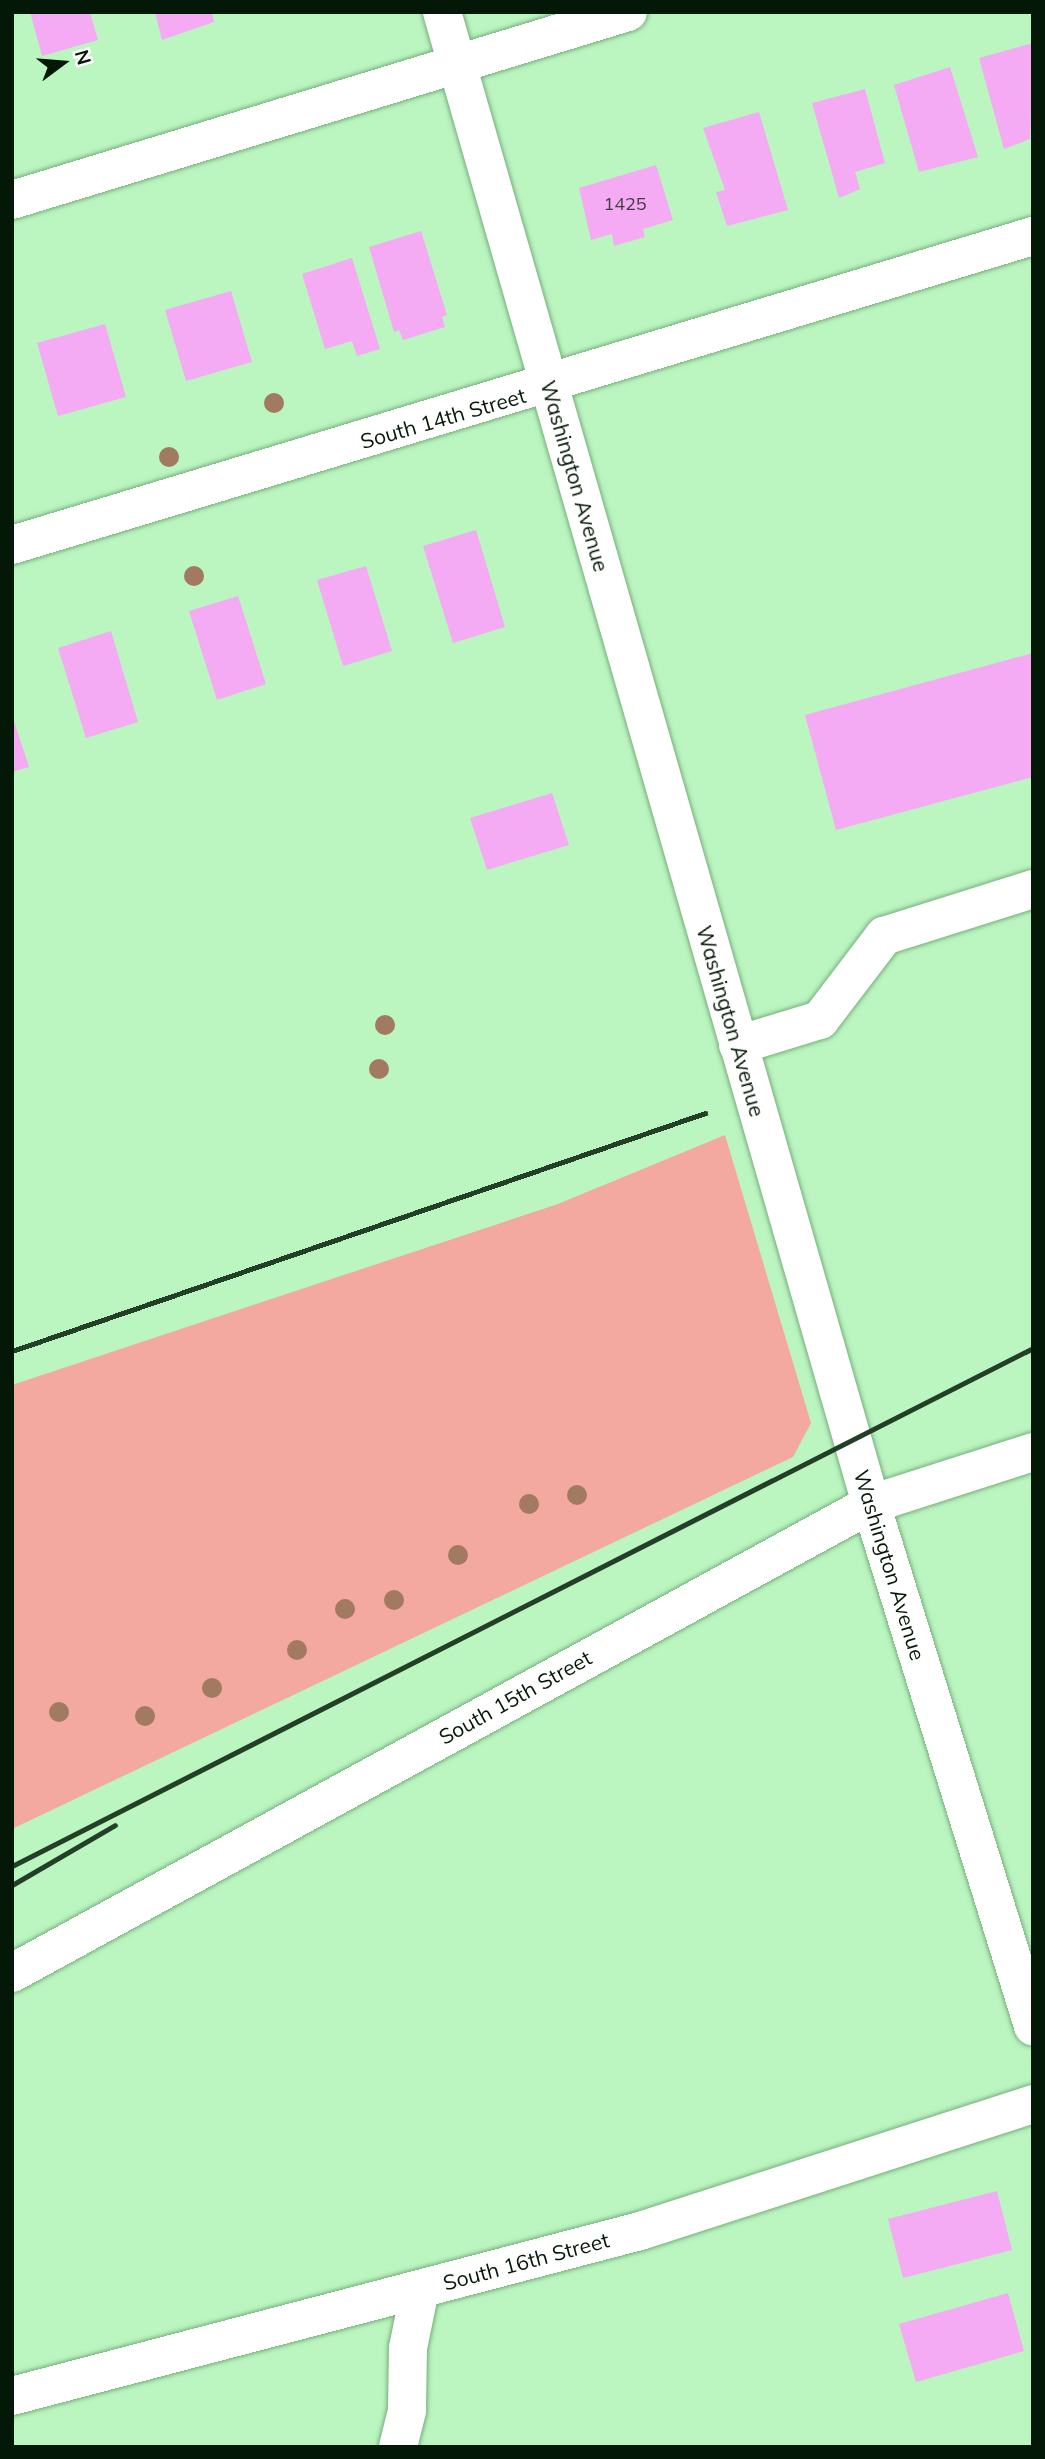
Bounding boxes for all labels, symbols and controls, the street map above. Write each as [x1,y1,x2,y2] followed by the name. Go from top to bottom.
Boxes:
[28,28,98,98] north arrow
[70,47,97,67] text: N
[603,193,647,215] house number: 1425
[536,378,614,574] street label: Washington Avenue
[357,382,529,454] street label: South 14th Street
[692,923,770,1119] street label: Washington Avenue
[849,1467,931,1663] street label: Washington Avenue
[434,1645,596,1749] street label: South 15th Street
[440,2227,612,2295] street label: South 16th Street

